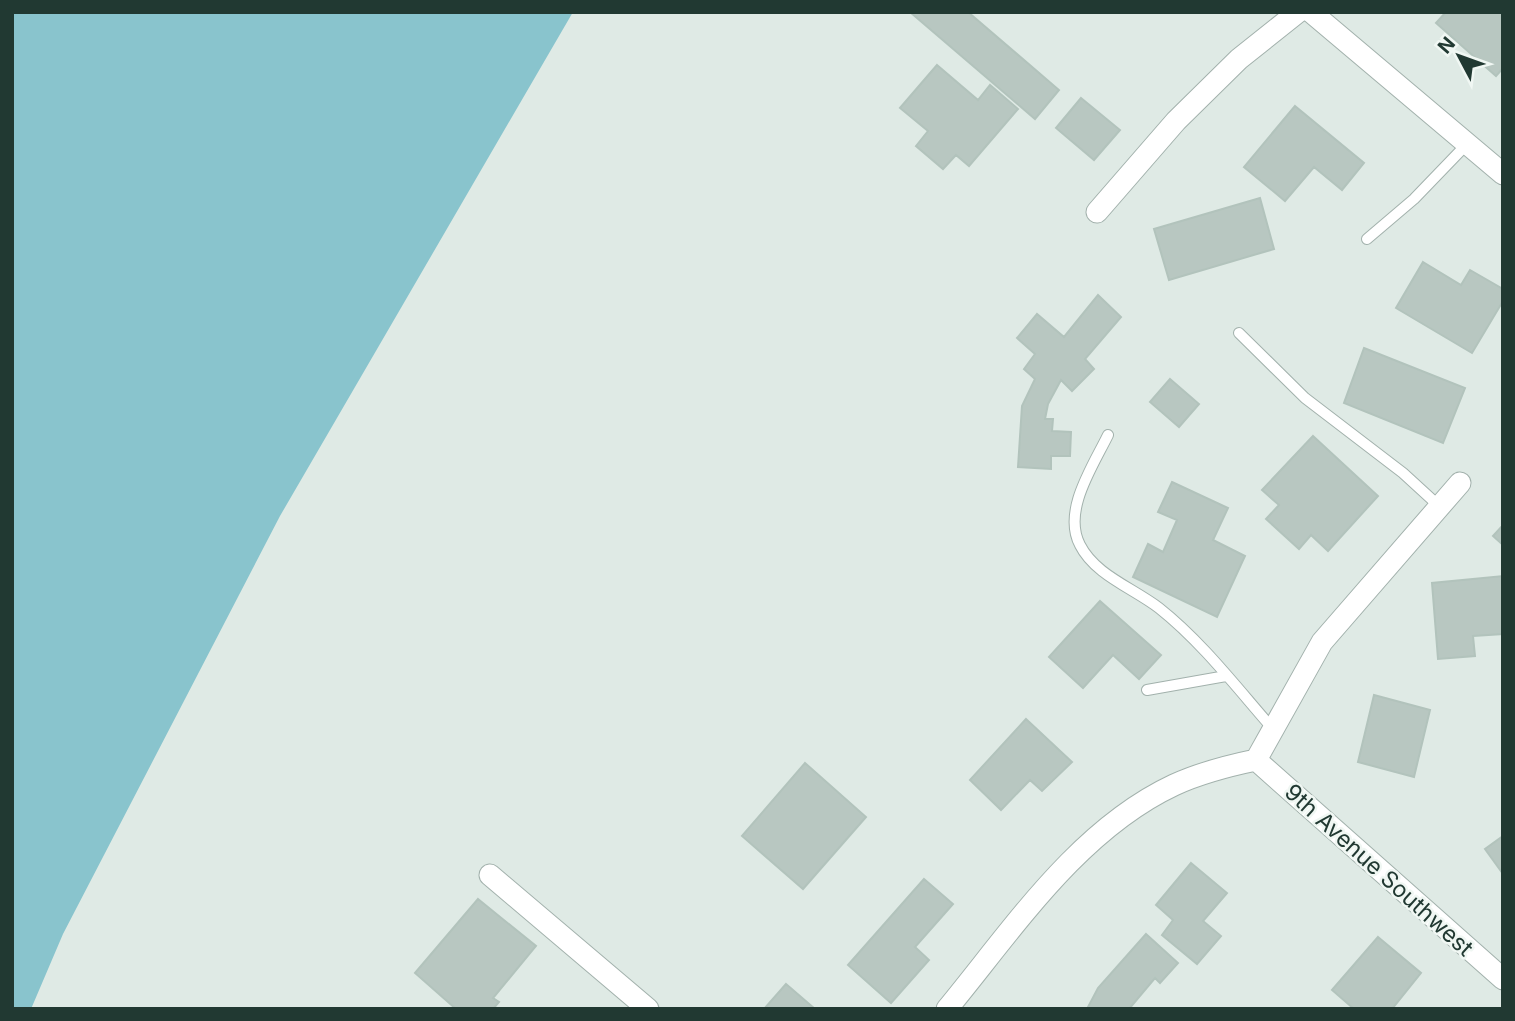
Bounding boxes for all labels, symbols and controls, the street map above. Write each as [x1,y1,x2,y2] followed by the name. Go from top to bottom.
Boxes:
[1424,21,1494,91] north arrow
[1433,32,1460,58] text: N
[1279,778,1479,962] street label: 9th Avenue Southwest

